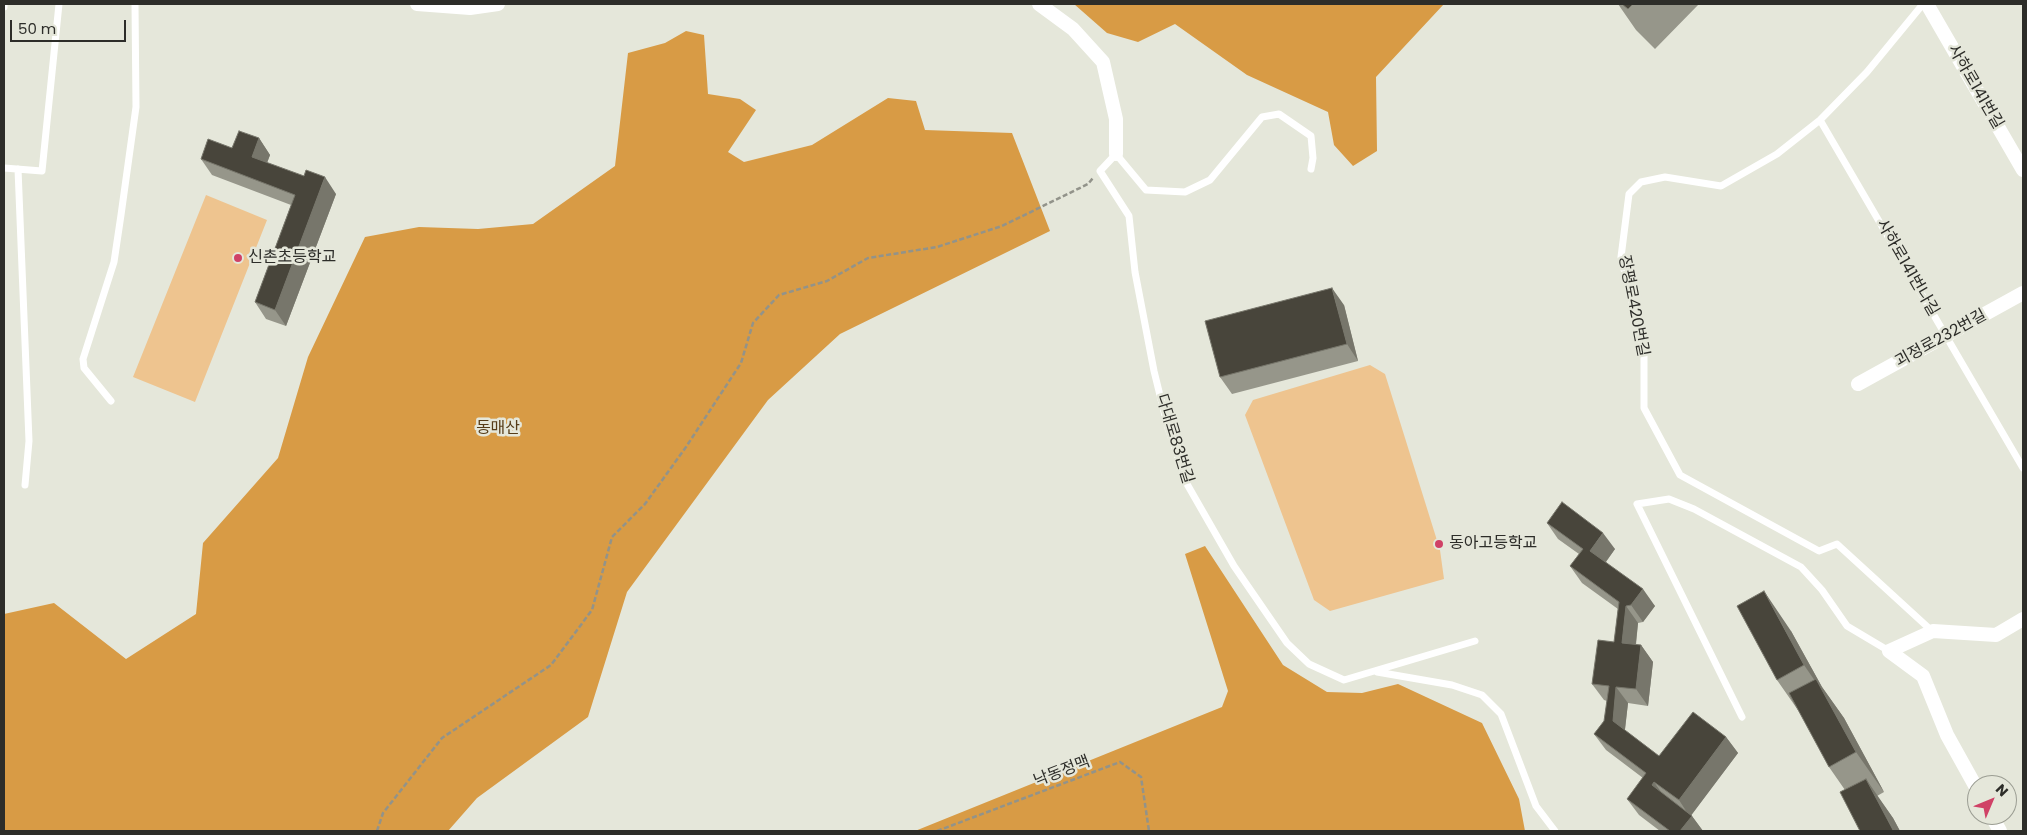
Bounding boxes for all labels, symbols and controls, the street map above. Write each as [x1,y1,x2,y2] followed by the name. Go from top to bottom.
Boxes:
[12,10,129,42] scale bar
[18,18,56,39] text: 50 m
[1943,42,2007,132] street label: 사하로141번길
[1872,216,1942,320] street label: 사하로141번나길
[248,248,336,268] place label: 신촌초등학교
[232,252,244,264] marker: 신촌초등학교
[1614,254,1652,358] street label: 장평로420번길
[1892,306,1990,372] street label: 괴정로232번길
[1151,392,1197,486] street label: 다대로83번길
[476,419,520,439] park label: 동매산
[1449,534,1537,554] place label: 동아고등학교
[1433,538,1445,550] marker: 동아고등학교
[1031,752,1093,792] street label: 낙동정맥
[1967,775,2017,825] north arrow
[1991,779,2013,801] text: N

